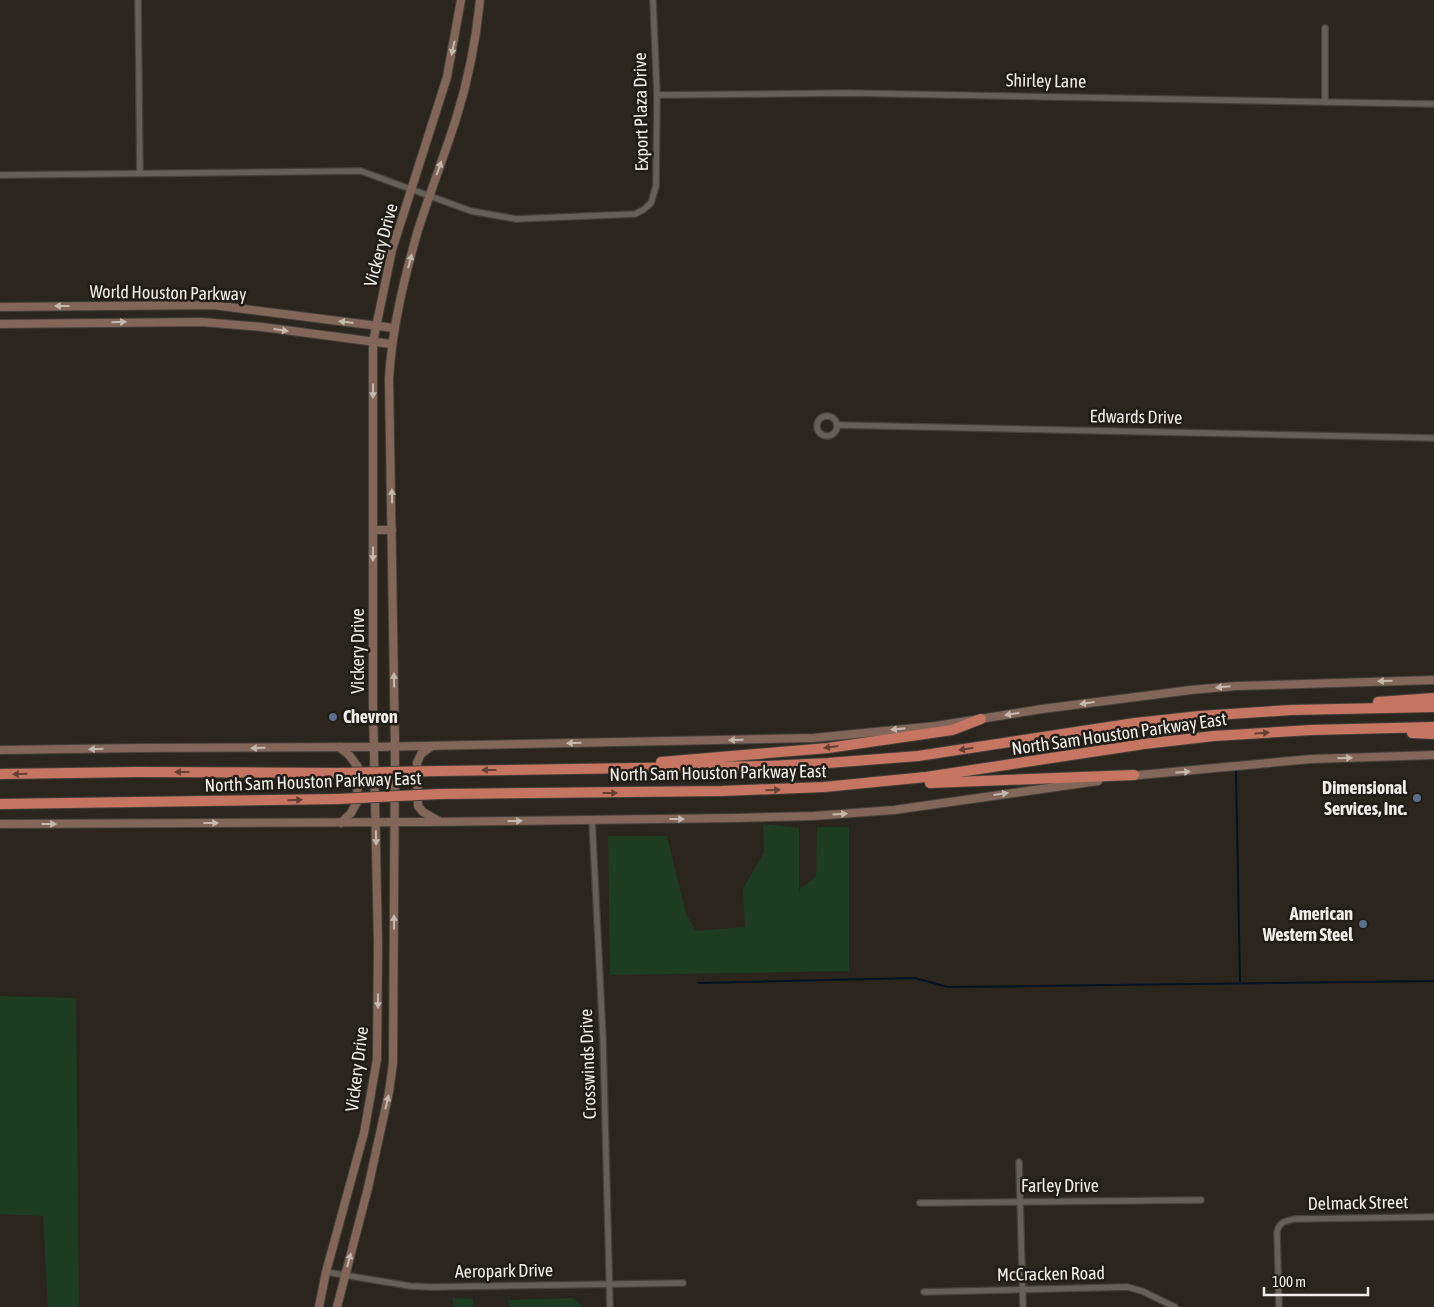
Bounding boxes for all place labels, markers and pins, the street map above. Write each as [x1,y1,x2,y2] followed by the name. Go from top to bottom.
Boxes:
[343,706,398,727] place label: Chevron
[327,711,339,723] marker: Chevron
[1322,777,1407,819] place label: Dimensional Services, Inc.
[1411,792,1423,804] marker: Dimensional Services, Inc.
[1262,903,1353,945] place label: American Western Steel
[1357,918,1369,930] marker: American Western Steel

